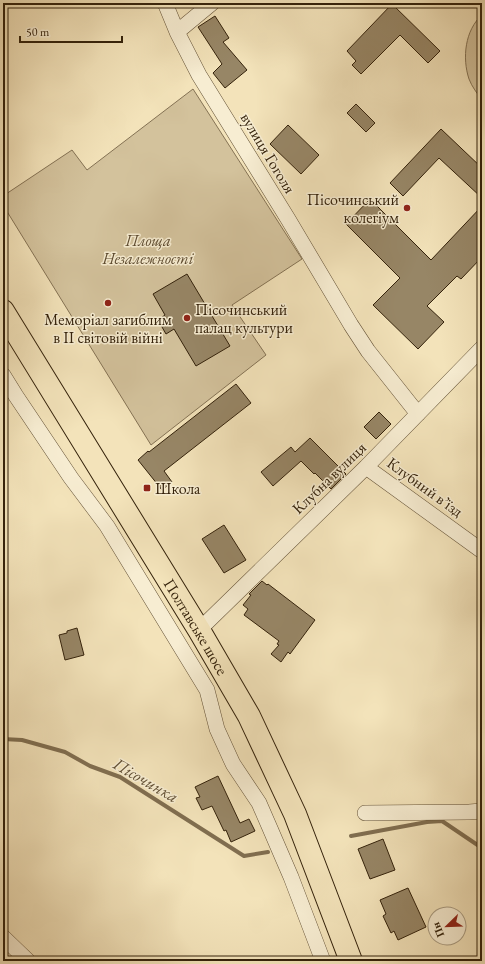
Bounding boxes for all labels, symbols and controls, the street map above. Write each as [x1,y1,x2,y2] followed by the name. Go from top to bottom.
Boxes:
[20,18,122,44] scale bar
[26,24,50,40] text: 50 m
[236,109,300,197] street label: вулиця Гоголя
[307,189,400,228] place label: Пісочинський колегіум
[402,203,412,213] marker: Пісочинський колегіум
[102,230,195,269] park label: Площа Незалежності
[103,298,113,308] marker: Меморіал загиблим в II світовій війні
[195,299,294,338] place label: Пісочинський палац культури
[44,309,172,348] place label: Меморіал загиблим в II світовій війні
[182,313,192,323] marker: Пісочинський палац культури
[287,437,371,519] street label: Клубна вулиця
[383,452,468,522] street label: Клубний в’їзд
[155,478,201,499] place label: Школа
[142,483,152,493] marker: Школа
[159,574,233,679] street label: Полтавське шосе
[109,752,182,807] water label: Пісочинка
[427,906,467,946] north arrow
[428,920,447,940] text: Пн

